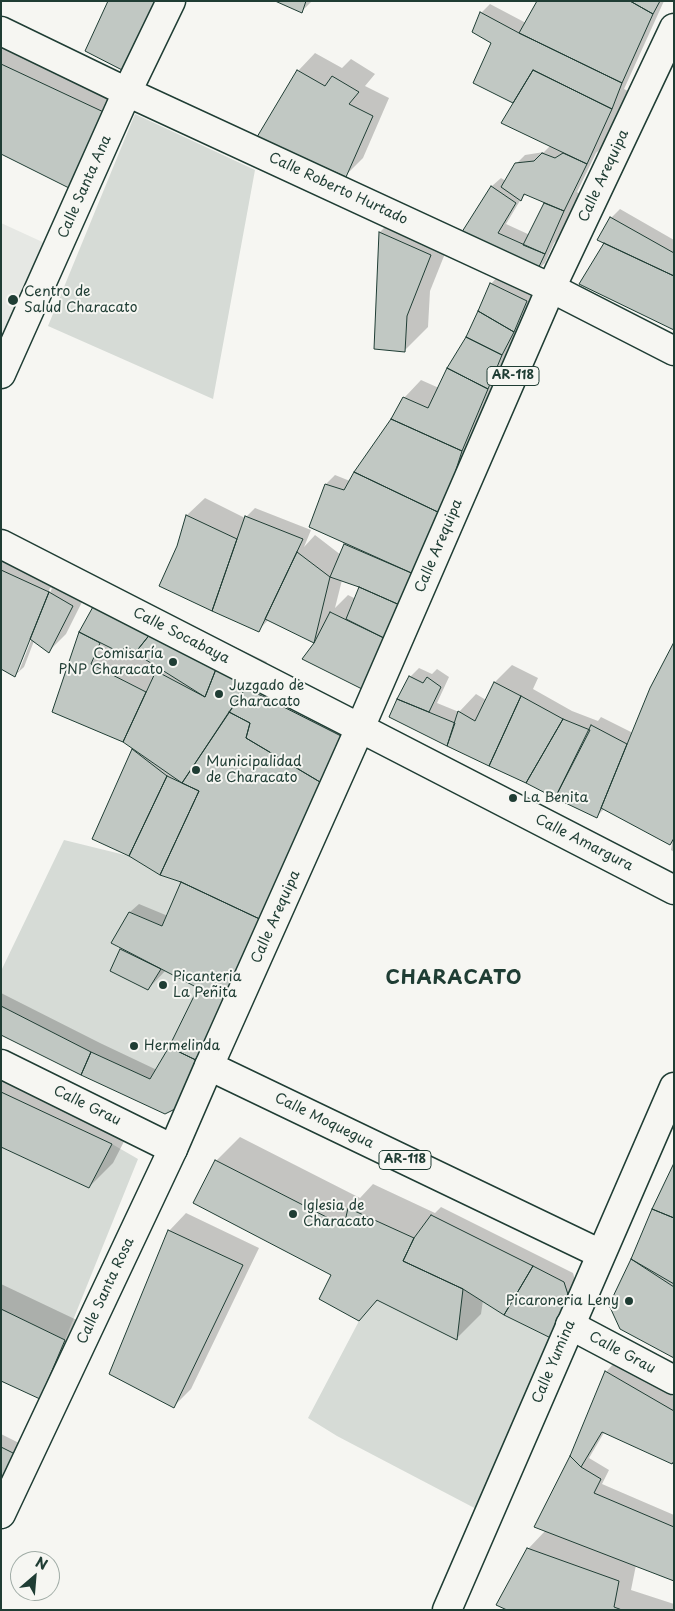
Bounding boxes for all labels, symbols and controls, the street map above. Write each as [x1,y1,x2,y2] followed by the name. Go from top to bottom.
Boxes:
[575,127,633,225] street label: Calle Arequipa
[55,133,115,241] street label: Calle Santa Ana
[266,149,410,229] street label: Calle Roberto Hurtado
[24,284,137,316] place label: Centro de Salud Characato
[6,293,20,307] marker: Centro de Salud Characato
[487,366,539,386] road number: AR-118
[412,497,466,595] street label: Calle Arequipa
[130,604,232,668] street label: Calle Socabaya
[58,646,163,679] place label: Comisaría PNP Characato
[167,656,179,668] marker: Comisaría PNP Characato
[229,678,304,710] place label: Juzgado de Characato
[213,688,225,700] marker: Juzgado de Characato
[206,754,302,786] place label: Municipalidad de Characato
[190,764,202,776] marker: Municipalidad de Characato
[523,790,588,806] place label: La Benita
[507,792,519,804] marker: La Benita
[532,811,636,875] street label: Calle Amargura
[248,868,304,966] street label: Calle Arequipa
[385,968,523,990] district label: CHARACATO
[173,969,241,1002] place label: Picanteria La Peñita
[157,979,169,991] marker: Picanteria La Peñita
[144,1038,220,1054] place label: Hermelinda
[128,1040,140,1052] marker: Hermelinda
[51,1082,123,1130] street label: Calle Grau
[272,1090,376,1152] street label: Calle Moquegua
[379,1150,431,1170] road number: AR-118
[303,1198,374,1230] place label: Iglesia de Characato
[287,1208,299,1220] marker: Iglesia de Characato
[74,1235,138,1347] street label: Calle Santa Rosa
[506,1293,619,1309] place label: Picaroneria Leny
[623,1295,635,1307] marker: Picaroneria Leny
[529,1318,579,1406] street label: Calle Yumina
[586,1328,658,1378] street label: Calle Grau
[10,1551,60,1601] north arrow
[32,1551,51,1575] text: N

